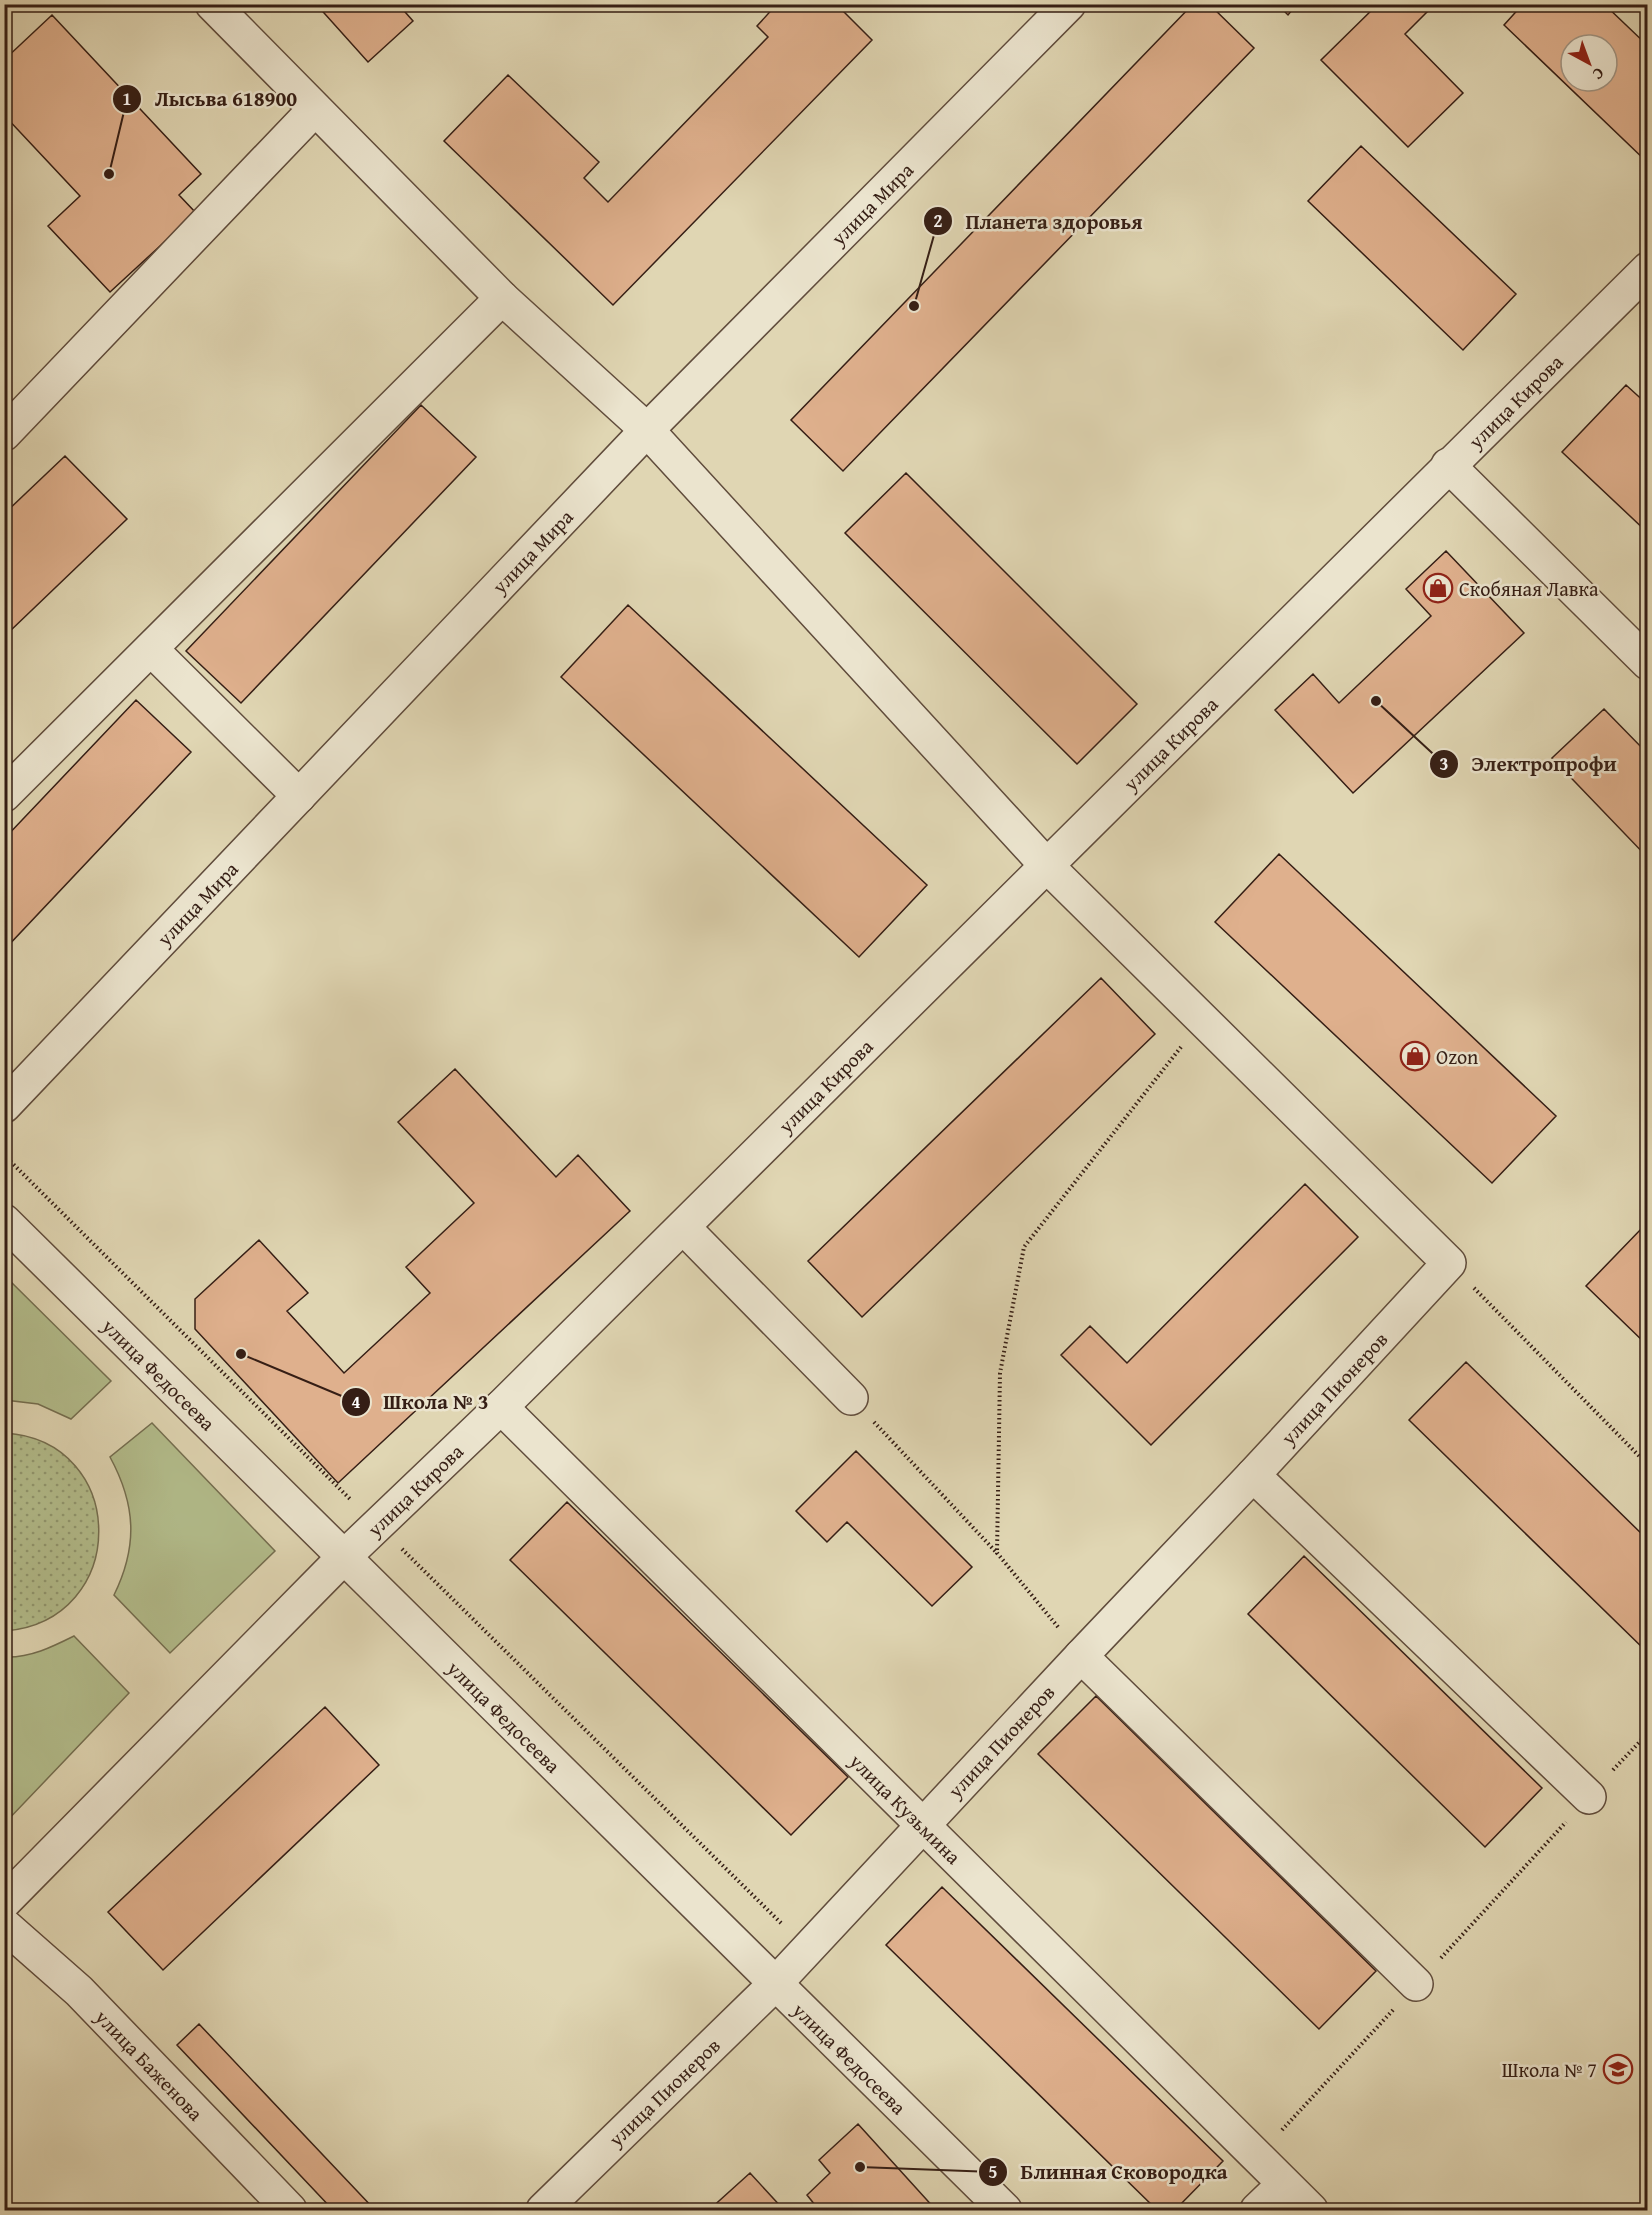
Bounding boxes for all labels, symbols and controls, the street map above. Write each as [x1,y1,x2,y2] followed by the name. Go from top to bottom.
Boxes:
[1559,33,1619,93] north arrow
[1588,62,1610,86] text: С
[112,79,309,118] callout: Лысьва 618900
[155,83,297,114] text: Лысьва 618900
[122,85,132,112] text: 1
[823,155,920,252] street label: улица Мира
[923,202,1155,241] callout: Планета здоровья
[965,206,1143,237] text: Планета здоровья
[933,207,943,234] text: 2
[1460,347,1569,455] street label: улица Кирова
[484,502,579,600] street label: улица Мира
[1422,572,1454,604] shop icon: Скобяная Лавка
[1459,574,1599,603] place label: Скобяная Лавка
[1115,689,1224,797] street label: улица Кирова
[1429,744,1629,783] callout: Электропрофи
[1471,748,1617,779] text: Электропрофи
[1439,750,1449,777] text: 3
[149,854,244,952] street label: улица Мира
[770,1032,879,1140] street label: улица Кирова
[1399,1040,1431,1072] shop icon: Ozon
[1436,1042,1478,1071] place label: Ozon
[95,1311,223,1437] street label: улица Федосеева
[1273,1325,1394,1452] street label: улица Пионеров
[341,1382,500,1421] callout: Школа № 3
[383,1386,489,1417] text: Школа № 3
[351,1388,361,1415] text: 4
[359,1436,469,1543] street label: улица Кирова
[441,1653,568,1779] street label: улица Федосеева
[940,1678,1061,1805] street label: улица Пионеров
[843,1746,968,1870] street label: улица Кузьмина
[786,1995,914,2121] street label: улица Федосеева
[89,2002,211,2127] street label: улица Баженова
[601,2031,726,2154] street label: улица Пионеров
[1602,2053,1634,2085] school or university icon: Школа № 7
[1502,2055,1597,2084] place label: Школа № 7
[978,2152,1239,2191] callout: Блинная Сковородка
[1021,2156,1228,2187] text: Блинная Сковородка
[988,2158,998,2185] text: 5

